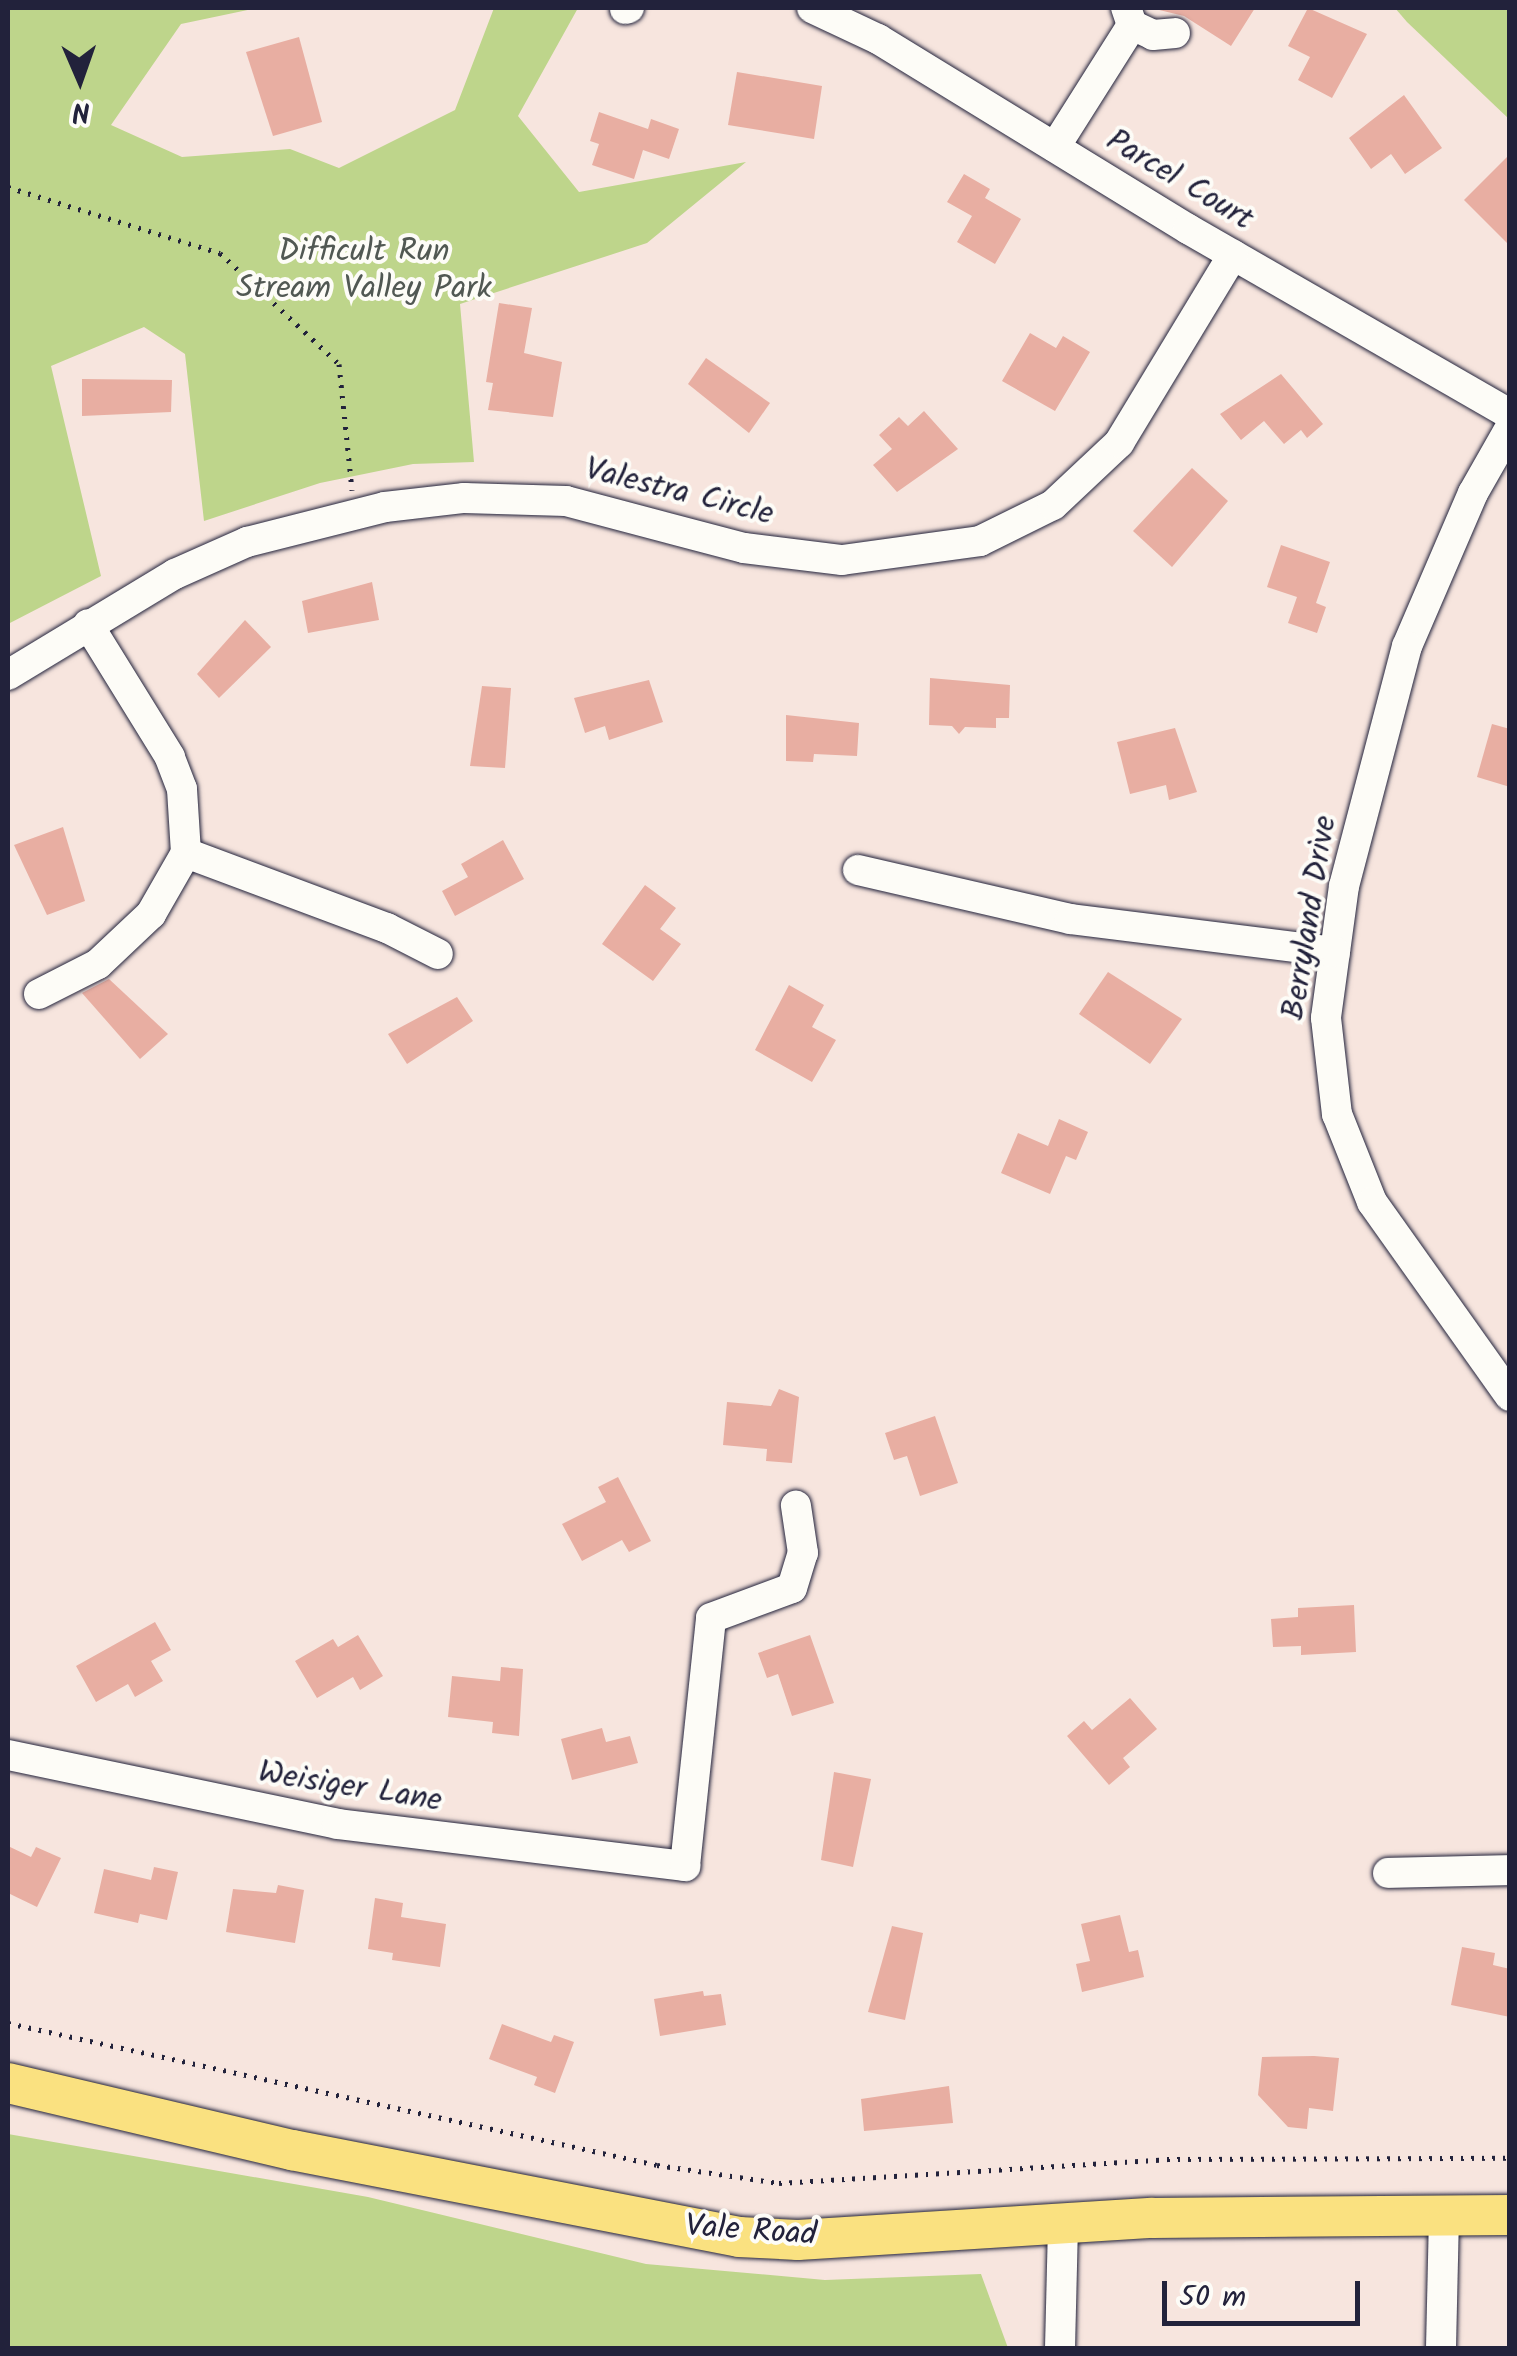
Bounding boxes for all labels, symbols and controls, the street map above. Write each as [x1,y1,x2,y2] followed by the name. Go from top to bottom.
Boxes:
[30,30,130,130] north arrow
[71,88,91,133] text: N
[1099,122,1259,240] street label: Parcel Court
[236,234,492,309] park label: Difficult Run Stream Valley Park
[581,451,777,535] street label: Valestra Circle
[1276,813,1346,1023] street label: Berryland Drive
[256,1755,444,1821] street label: Weisiger Lane
[684,2208,818,2256] street label: Vale Road
[1167,2261,1364,2323] scale bar
[1179,2274,1246,2322] text: 50 m

